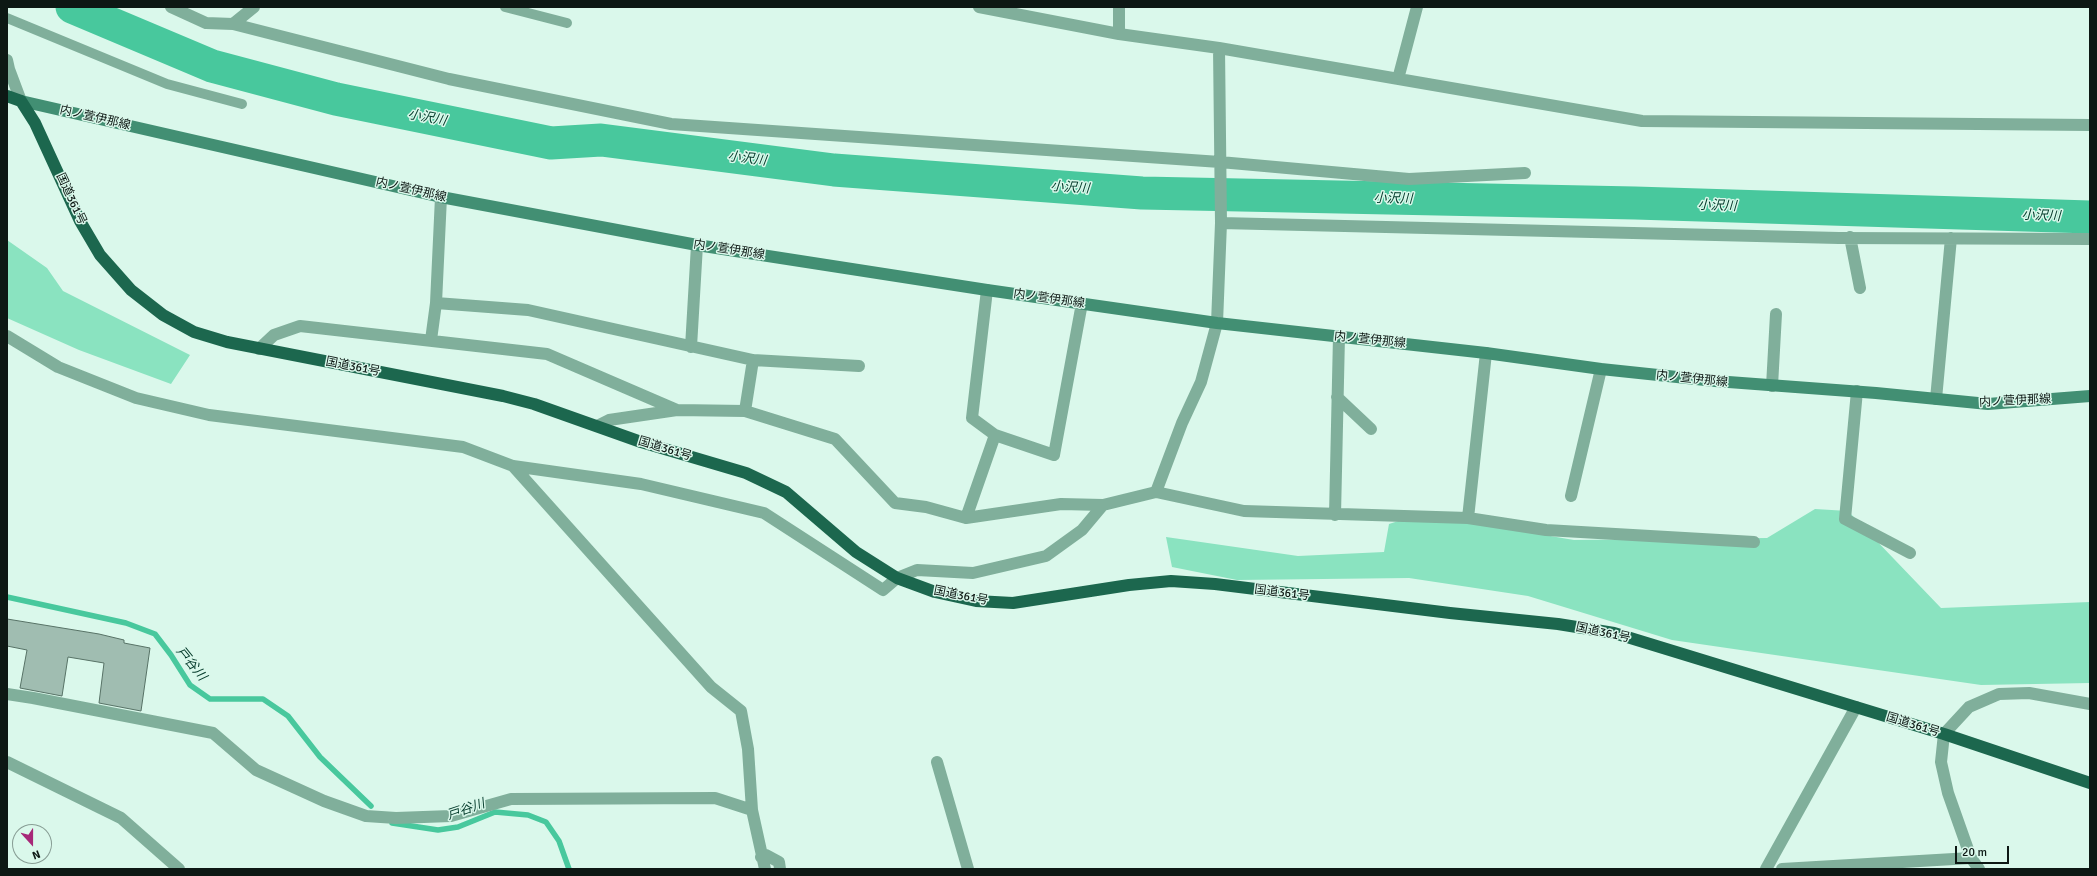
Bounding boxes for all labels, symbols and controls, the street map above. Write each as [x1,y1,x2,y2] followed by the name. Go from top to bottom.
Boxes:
[58,103,132,133] street label: 内ノ萱伊那線
[406,107,448,129] water label: 小沢川
[727,149,767,169] water label: 小沢川
[53,171,89,227] street label: 国道361号
[374,175,448,205] street label: 内ノ萱伊那線
[1050,179,1090,197] water label: 小沢川
[1373,191,1413,207] water label: 小沢川
[1697,198,1737,214] water label: 小沢川
[2021,208,2061,224] water label: 小沢川
[692,237,766,263] street label: 内ノ萱伊那線
[1012,287,1086,311] street label: 内ノ萱伊那線
[1333,329,1407,351] street label: 内ノ萱伊那線
[324,355,382,379] street label: 国道361号
[1655,368,1729,390] street label: 内ノ萱伊那線
[1979,392,2051,410] street label: 内ノ萱伊那線
[636,434,694,464] street label: 国道361号
[1254,582,1310,604] street label: 国道361号
[932,584,990,608] street label: 国道361号
[1574,620,1632,646] street label: 国道361号
[173,644,209,684] water label: 戸谷川
[1884,710,1942,740] street label: 国道361号
[445,796,487,824] water label: 戸谷川
[12,824,52,864] north arrow
[1957,838,2011,864] scale bar
[1962,845,1987,860] text: 20 m
[30,847,42,862] text: N

